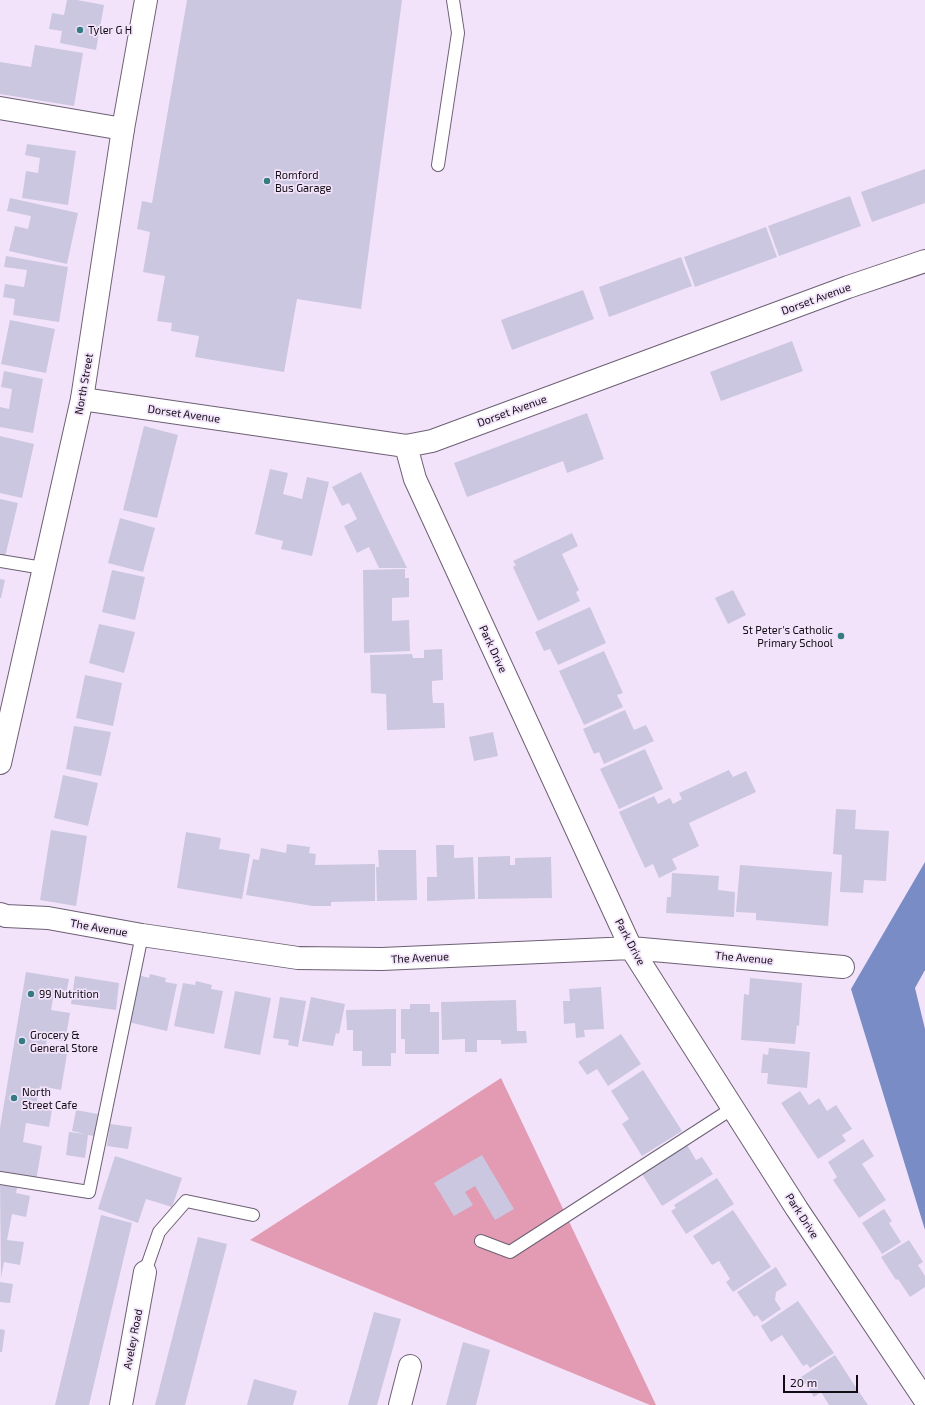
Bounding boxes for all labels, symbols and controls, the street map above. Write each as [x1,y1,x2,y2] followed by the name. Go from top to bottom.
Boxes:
[88,23,132,37] place label: Tyler G H
[75,25,85,35] marker: Tyler G H
[275,168,332,194] place label: Romford Bus Garage
[262,176,272,186] marker: Romford Bus Garage
[779,280,853,318] street label: Dorset Avenue
[72,352,96,416] street label: North Street
[475,392,549,430] street label: Dorset Avenue
[147,402,221,426] street label: Dorset Avenue
[476,623,510,675] street label: Park Drive
[743,623,833,649] place label: St Peter's Catholic Primary School
[836,631,846,641] marker: St Peter's Catholic Primary School
[69,916,129,940] street label: The Avenue
[612,916,648,968] street label: Park Drive
[715,949,773,967] street label: The Avenue
[391,950,449,966] street label: The Avenue
[39,987,99,1001] place label: 99 Nutrition
[26,989,36,999] marker: 99 Nutrition
[30,1028,98,1054] place label: Grocery & General Store
[17,1036,27,1046] marker: Grocery & General Store
[22,1085,77,1111] place label: North Street Cafe
[9,1093,19,1103] marker: North Street Cafe
[783,1191,821,1241] street label: Park Drive
[121,1308,145,1370] street label: Aveley Road
[785,1367,860,1393] scale bar
[790,1375,817,1389] text: 20 m

